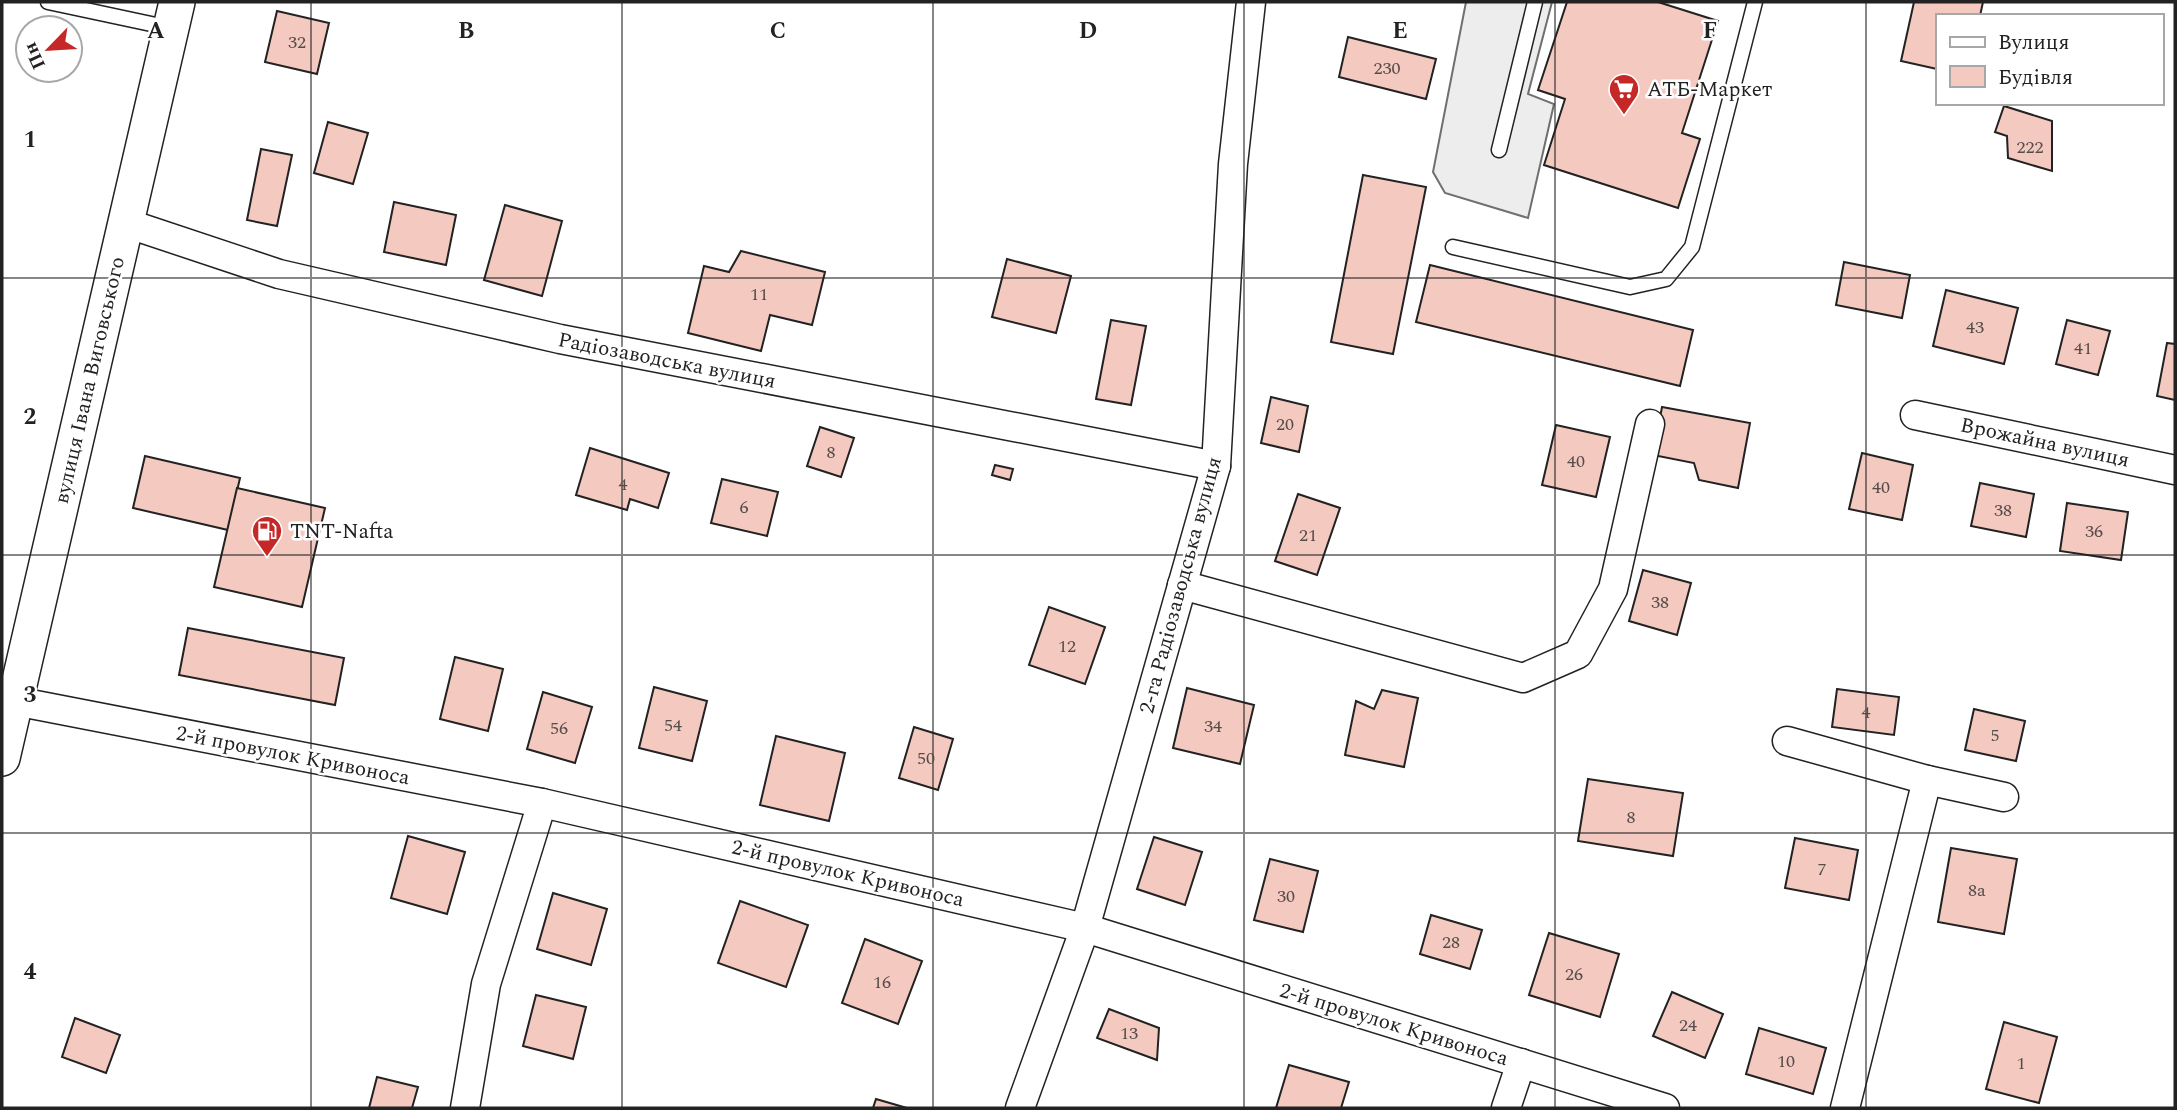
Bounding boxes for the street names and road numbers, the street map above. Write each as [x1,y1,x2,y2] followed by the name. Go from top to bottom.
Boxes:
[46,253,134,507] street label: вулиця Івана Виговського
[555,324,779,398] street label: Радіозаводська вулиця
[1957,409,2132,477] street label: Врожайна вулиця
[1131,453,1231,717] street label: 2-га Радіозаводська вулиця
[173,718,413,795] street label: 2-й провулок Кривоноса
[728,832,968,916] street label: 2-й провулок Кривоноса
[1275,975,1513,1075] street label: 2-й провулок Кривоноса

